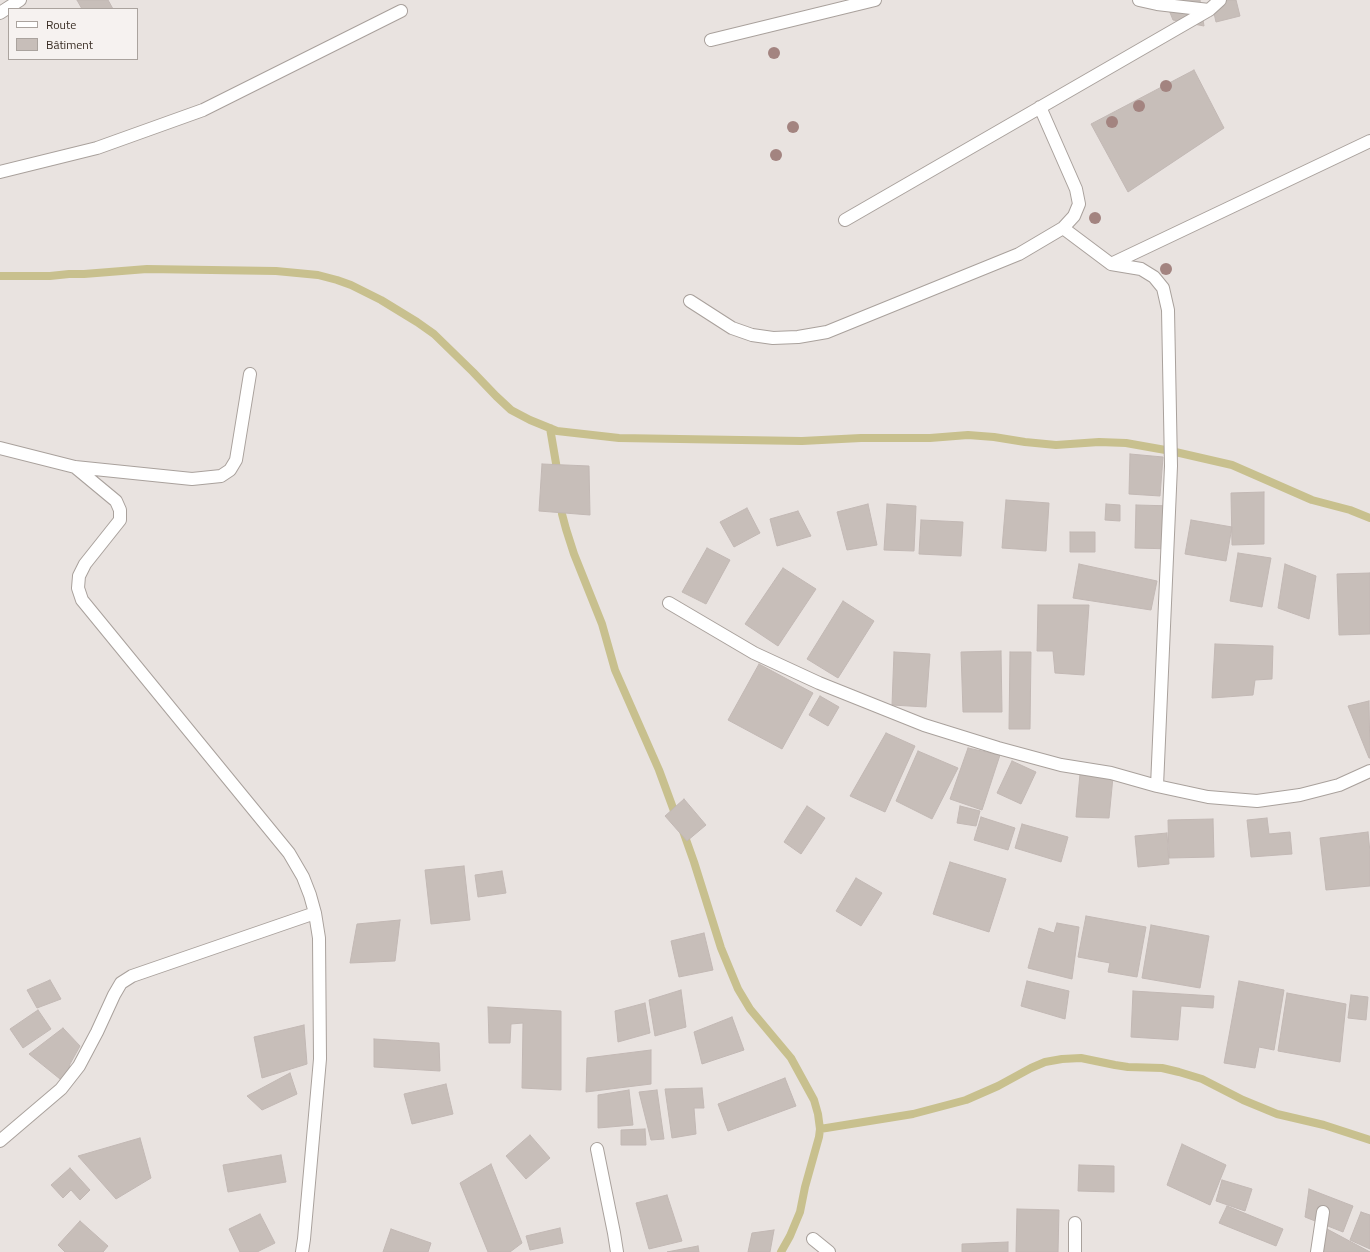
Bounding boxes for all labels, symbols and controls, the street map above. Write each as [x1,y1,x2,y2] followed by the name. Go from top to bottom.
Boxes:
[8,8,138,60] legend
[46,15,76,34] text: Route
[46,35,93,54] text: Bâtiment

